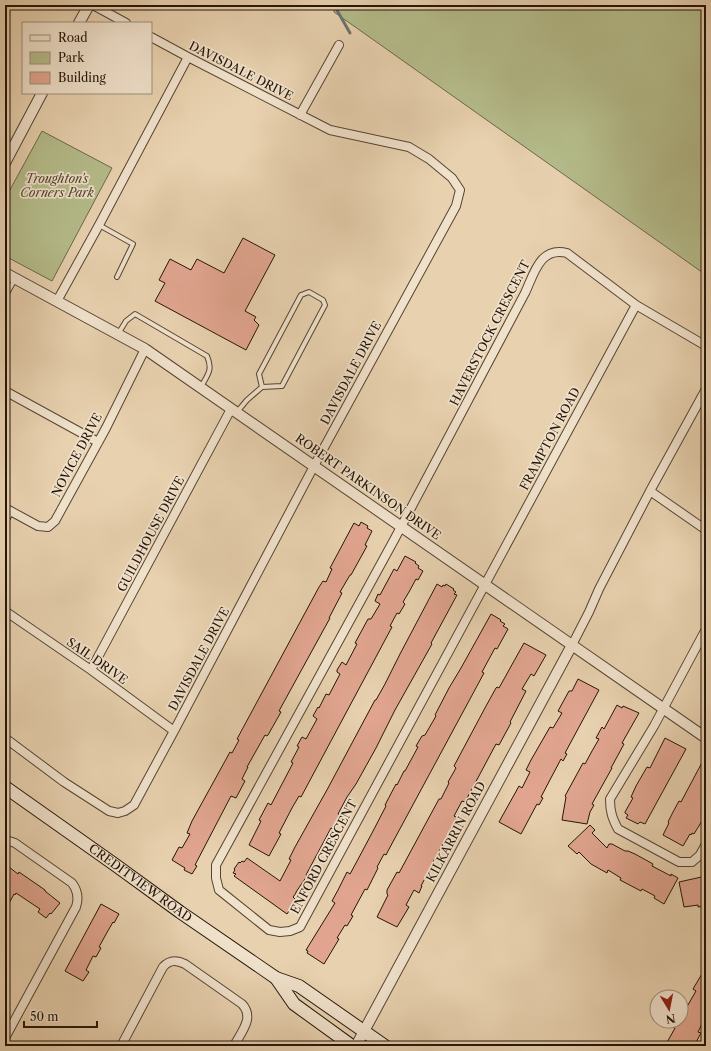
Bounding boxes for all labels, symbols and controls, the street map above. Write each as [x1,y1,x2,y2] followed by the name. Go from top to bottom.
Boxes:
[22,22,152,94] legend
[58,30,88,45] text: Road
[187,38,296,103] street label: DAVISDALE DRIVE
[58,50,85,65] text: Park
[58,70,106,85] text: Building
[20,171,95,200] park label: Troughton's Corners Park
[446,257,533,408] street label: HAVERSTOCK CRESCENT
[317,318,384,427] street label: DAVISDALE DRIVE
[516,385,583,493] street label: FRAMPTON ROAD
[48,410,105,499] street label: NOVICE DRIVE
[293,430,444,543] street label: ROBERT PARKINSON DRIVE
[114,473,187,594] street label: GUILDHOUSE DRIVE
[165,604,232,713] street label: DAVISDALE DRIVE
[64,634,131,687] street label: SAIL DRIVE
[423,779,489,885] street label: KILKARRIN ROAD
[287,797,360,917] street label: ENFORD CRESCENT
[86,841,195,925] street label: CREDITVIEW ROAD
[649,989,689,1029] north arrow
[24,1003,97,1029] scale bar
[30,1009,59,1024] text: 50 m
[664,1011,677,1027] text: N

